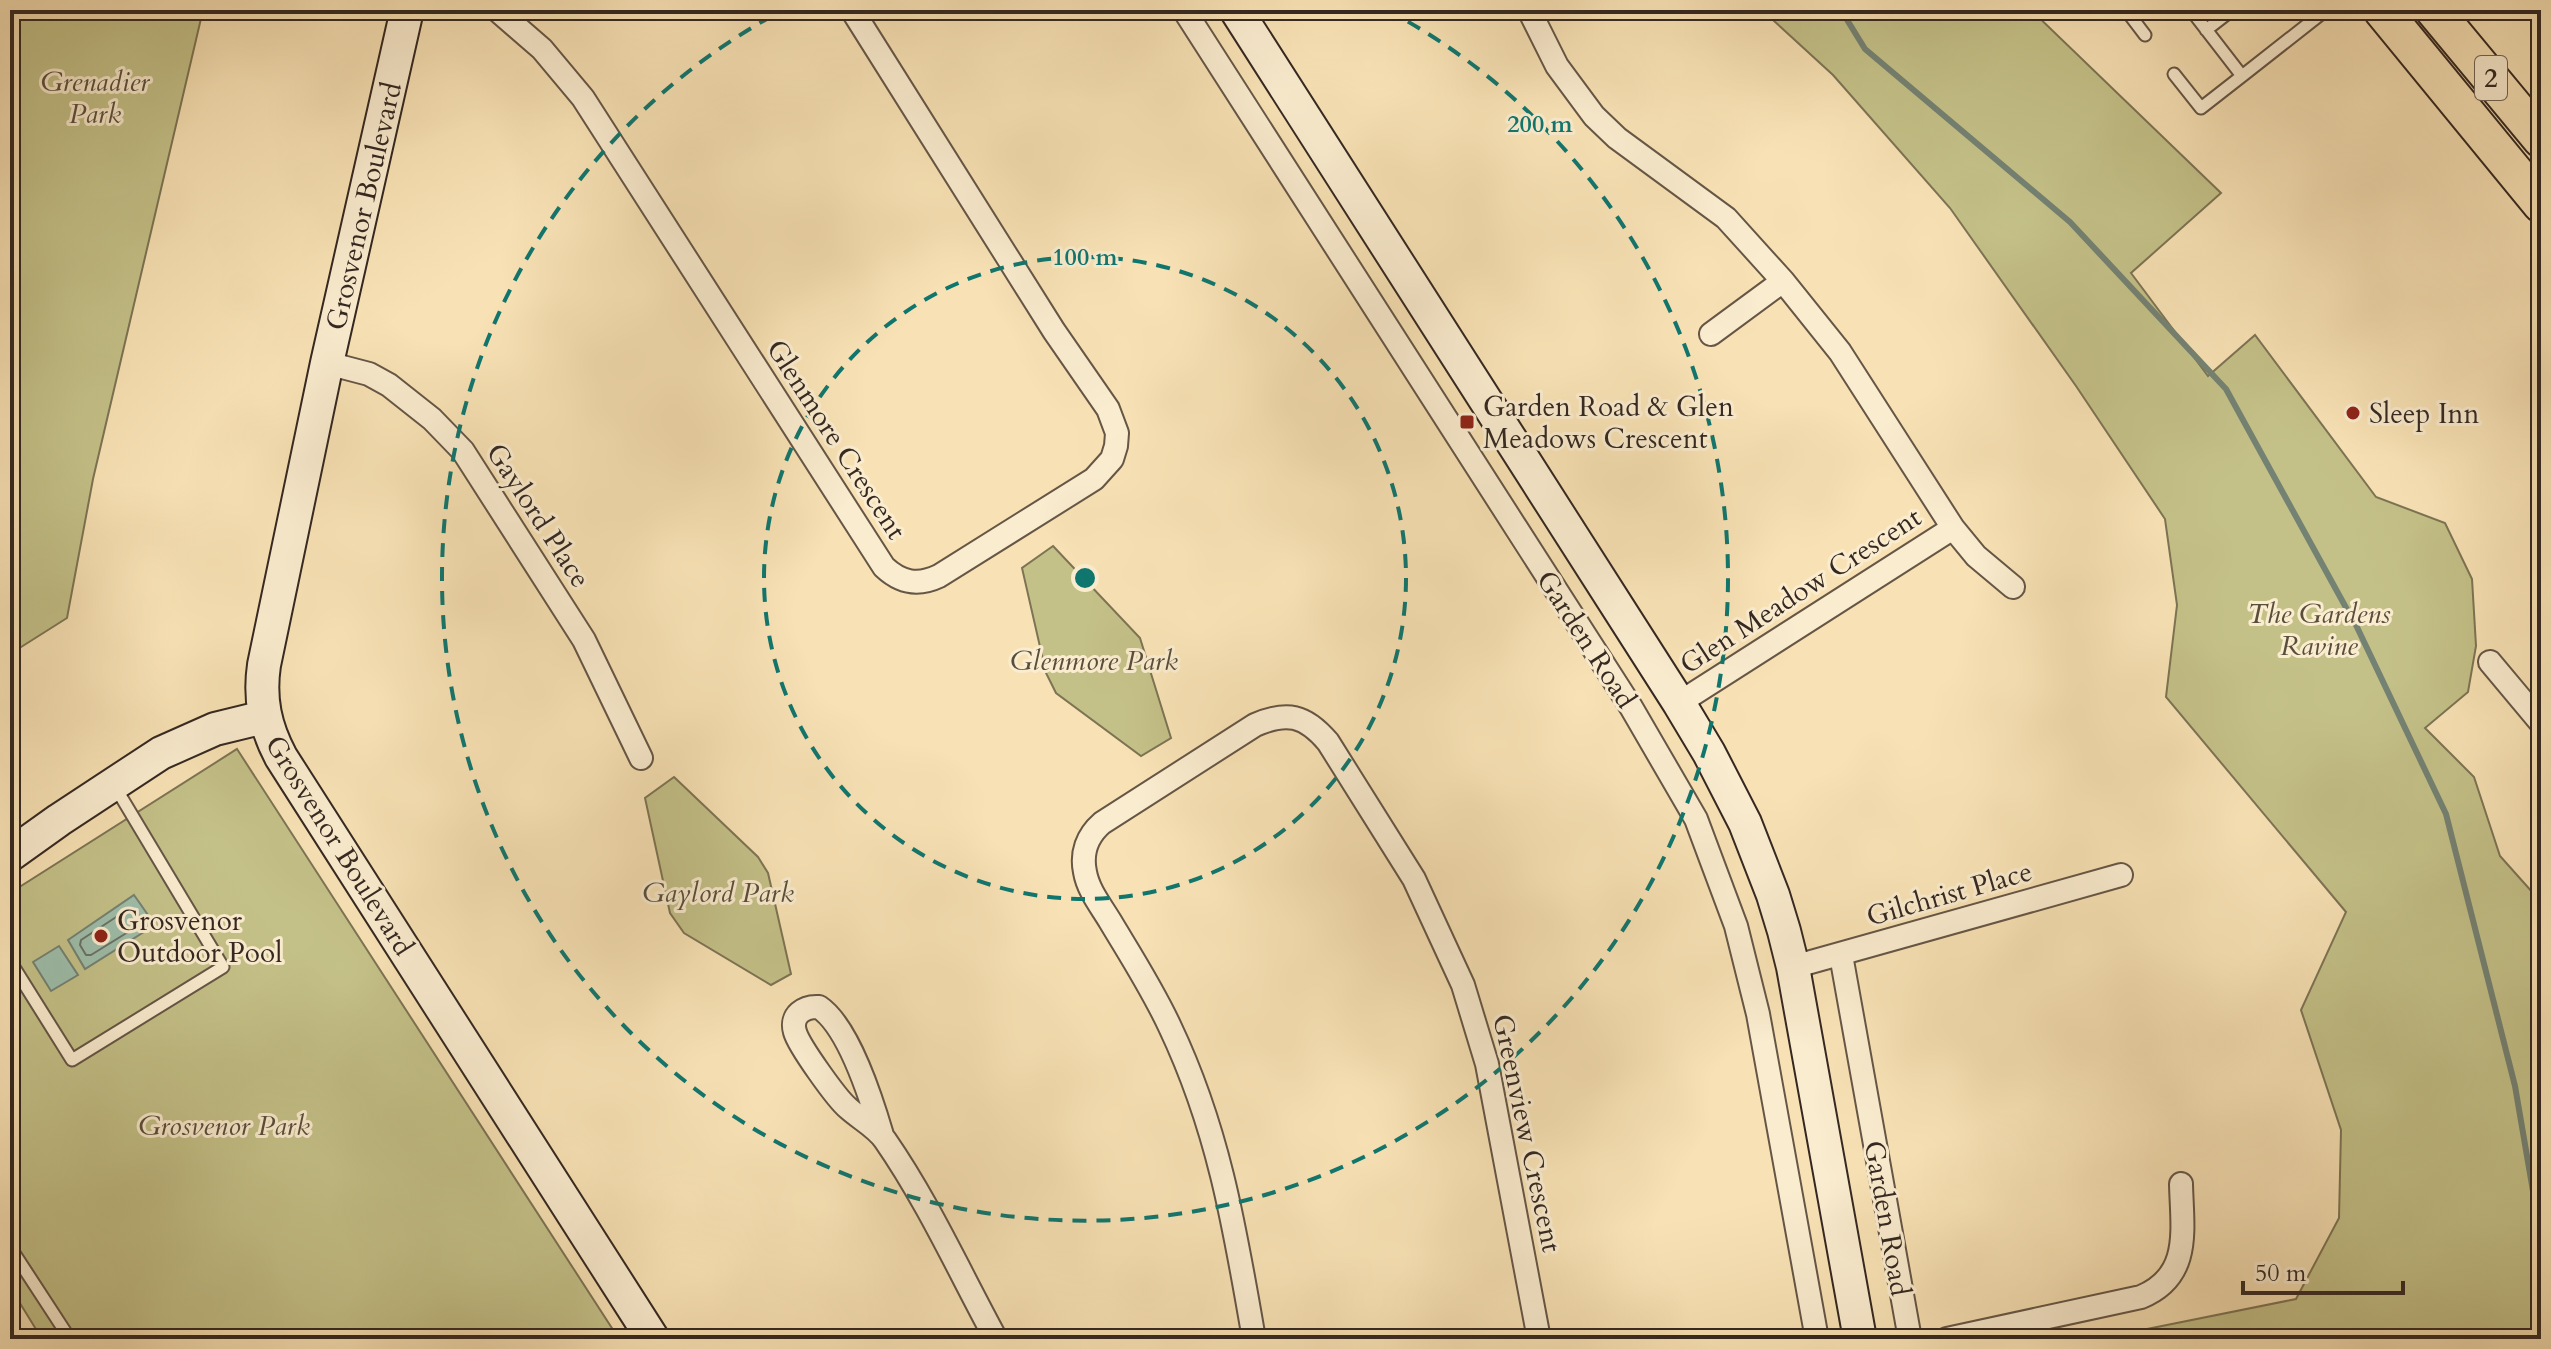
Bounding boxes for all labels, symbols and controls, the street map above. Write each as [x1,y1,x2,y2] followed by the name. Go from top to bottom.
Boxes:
[2475,56,2507,100] road number: 2
[41,63,150,133] park label: Grenadier Park
[317,78,411,334] street label: Grosvenor Boulevard
[1507,108,1574,141] text: 200 m
[1052,241,1119,274] text: 100 m
[757,332,915,547] street label: Glenmore Crescent
[1483,388,1734,458] place label: Garden Road & Glen Meadows Crescent
[2369,395,2479,433] place label: Sleep Inn
[2344,404,2362,422] marker: Sleep Inn
[1458,413,1476,431] marker: Garden Road & Glen Meadows Crescent
[477,436,599,595] street label: Gaylord Place
[1673,498,1929,683] street label: Glen Meadow Crescent
[1527,563,1645,716] street label: Garden Road
[1071,564,1099,592] centre of rings
[2248,595,2391,665] park label: The Gardens Ravine
[1010,642,1178,680] park label: Glenmore Park
[256,728,422,963] street label: Grosvenor Boulevard
[1862,852,2036,936] street label: Gilchrist Place
[642,874,794,912] park label: Gaylord Park
[117,902,282,972] place label: Grosvenor Outdoor Pool
[92,927,110,945] marker: Grosvenor Outdoor Pool
[1483,1011,1571,1256] street label: Greenview Crescent
[138,1107,310,1145] park label: Grosvenor Park
[1855,1138,1919,1299] street label: Garden Road
[2243,1245,2403,1295] scale bar
[2255,1257,2307,1290] text: 50 m

